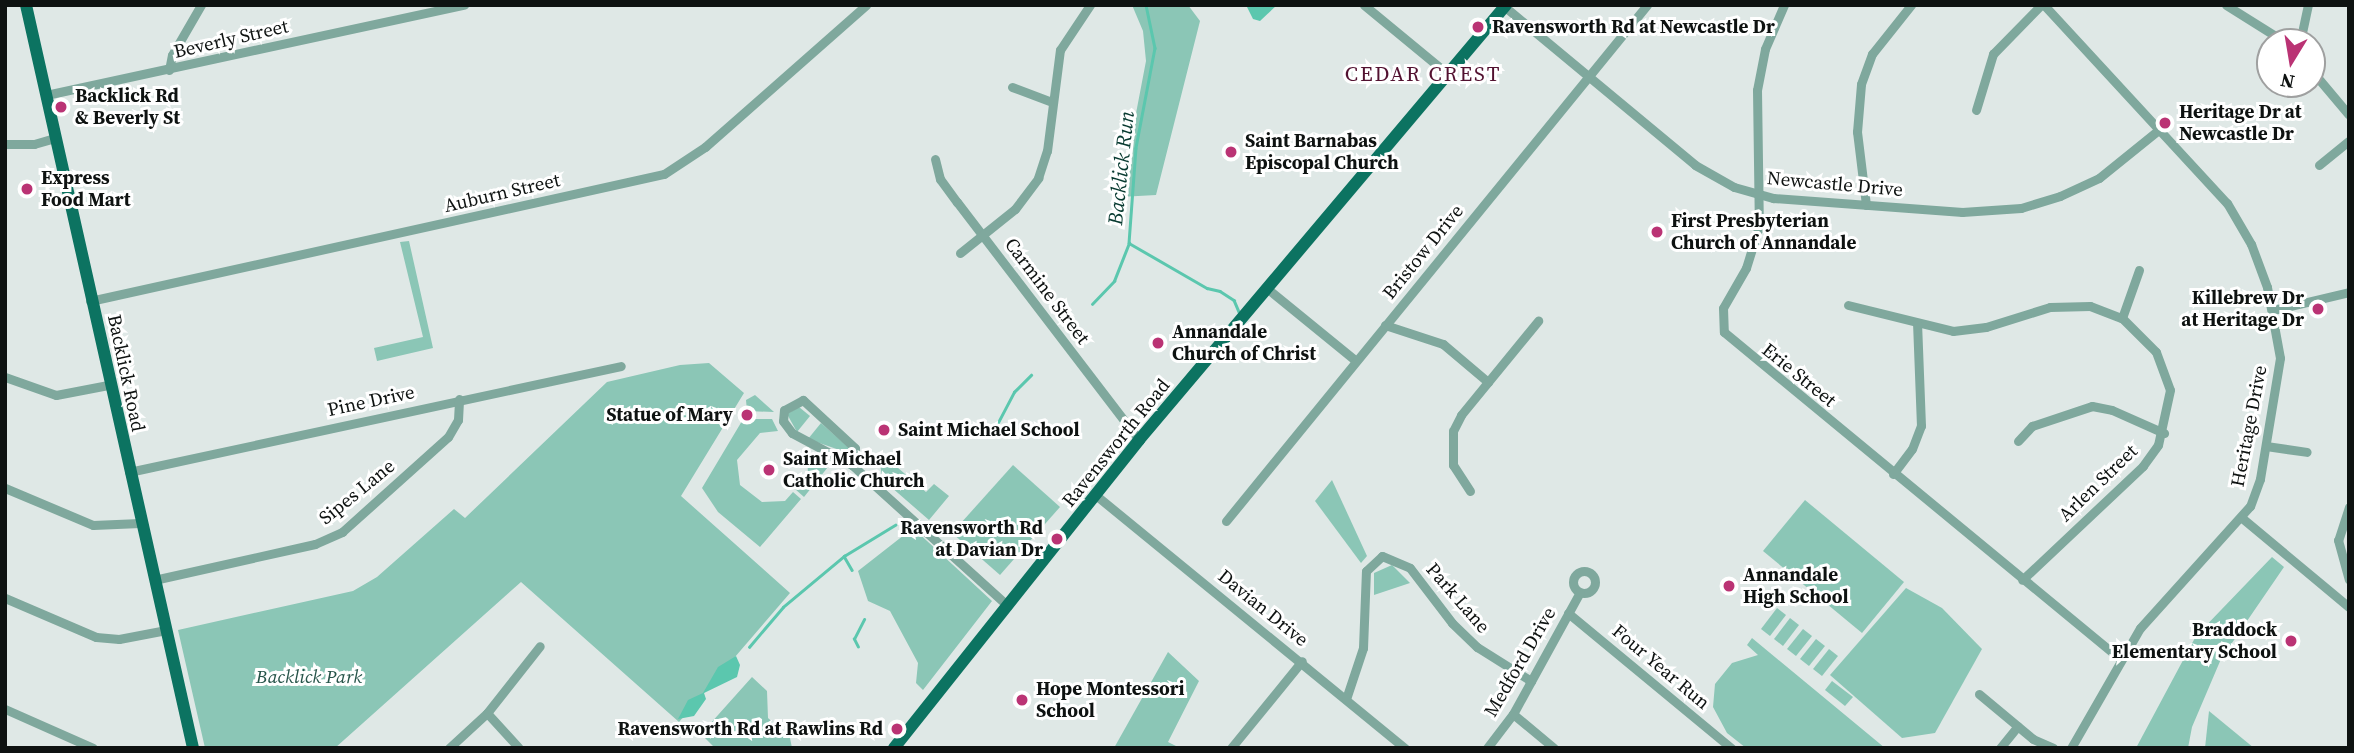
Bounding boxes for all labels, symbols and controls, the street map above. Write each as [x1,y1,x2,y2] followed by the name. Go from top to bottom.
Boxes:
[171,15,291,63] street label: Beverly Street
[1492,16,1775,38] place label: Ravensworth Rd at Newcastle Dr
[1470,19,1486,35] marker: Ravensworth Rd at Newcastle Dr
[2256,28,2326,98] north arrow
[1346,61,1500,87] district label: CEDAR CREST
[2278,68,2297,96] text: N
[75,85,180,129] place label: Backlick Rd & Beverly St
[53,99,69,115] marker: Backlick Rd & Beverly St
[2179,101,2302,145] place label: Heritage Dr at Newcastle Dr
[1102,110,1140,226] water label: Backlick Run
[2157,115,2173,131] marker: Heritage Dr at Newcastle Dr
[1245,130,1399,174] place label: Saint Barnabas Episcopal Church
[1223,144,1239,160] marker: Saint Barnabas Episcopal Church
[41,167,131,211] place label: Express Food Mart
[1766,167,1904,201] street label: Newcastle Drive
[442,169,562,217] street label: Auburn Street
[19,181,35,197] marker: Express Food Mart
[1378,200,1468,304] street label: Bristow Drive
[1671,210,1856,254] place label: First Presbyterian Church of Annandale
[1649,224,1665,240] marker: First Presbyterian Church of Annandale
[1000,233,1094,349] street label: Carmine Street
[2181,287,2304,331] place label: Killebrew Dr at Heritage Dr
[2310,301,2326,317] marker: Killebrew Dr at Heritage Dr
[102,312,150,434] street label: Backlick Road
[1172,321,1316,365] place label: Annandale Church of Christ
[1150,335,1166,351] marker: Annandale Church of Christ
[1757,338,1841,412] street label: Erie Street
[2226,363,2272,489] street label: Heritage Drive
[1057,374,1175,512] street label: Ravensworth Road
[325,381,417,421] street label: Pine Drive
[606,404,733,426] place label: Statue of Mary
[739,407,755,423] marker: Statue of Mary
[898,419,1080,441] place label: Saint Michael School
[876,422,892,438] marker: Saint Michael School
[2054,440,2142,526] street label: Arlen Street
[783,448,925,492] place label: Saint Michael Catholic Church
[315,455,399,529] street label: Sipes Lane
[761,462,777,478] marker: Saint Michael Catholic Church
[900,517,1043,561] place label: Ravensworth Rd at Davian Dr
[1049,531,1065,547] marker: Ravensworth Rd at Davian Dr
[1421,558,1495,638] street label: Park Lane
[1743,564,1849,608] place label: Annandale High School
[1213,565,1313,651] street label: Davian Drive
[1721,578,1737,594] marker: Annandale High School
[1479,603,1561,721] street label: Medford Drive
[2112,619,2277,663] place label: Braddock Elementary School
[1607,620,1715,714] street label: Four Year Run
[2283,633,2299,649] marker: Braddock Elementary School
[256,666,362,688] park label: Backlick Park
[1036,678,1185,722] place label: Hope Montessori School
[1014,692,1030,708] marker: Hope Montessori School
[618,718,883,740] place label: Ravensworth Rd at Rawlins Rd
[889,721,905,737] marker: Ravensworth Rd at Rawlins Rd

